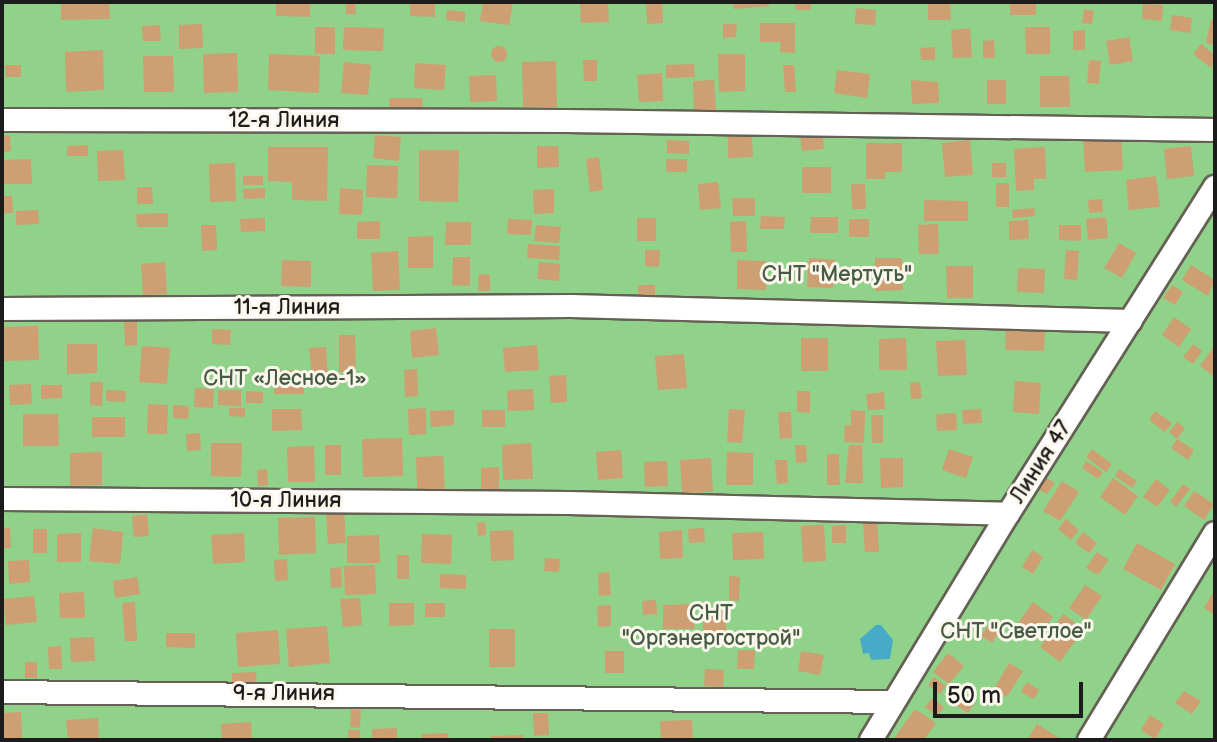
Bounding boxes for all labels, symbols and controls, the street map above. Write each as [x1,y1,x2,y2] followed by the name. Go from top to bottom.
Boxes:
[229,108,339,134] street label: 12-я Линия
[762,262,912,288] park label: СНТ "Мертуть"
[234,295,340,321] street label: 11-я Линия
[203,366,367,392] park label: СНТ «Лесное-1»
[1005,416,1077,508] street label: Линия 47
[231,488,341,514] street label: 10-я Линия
[622,600,800,652] park label: СНТ "Оргэнергострой"
[940,619,1092,645] park label: СНТ "Светлое"
[937,666,1087,716] scale bar
[233,681,335,707] street label: 9-я Линия
[947,681,1001,710] text: 50 m

